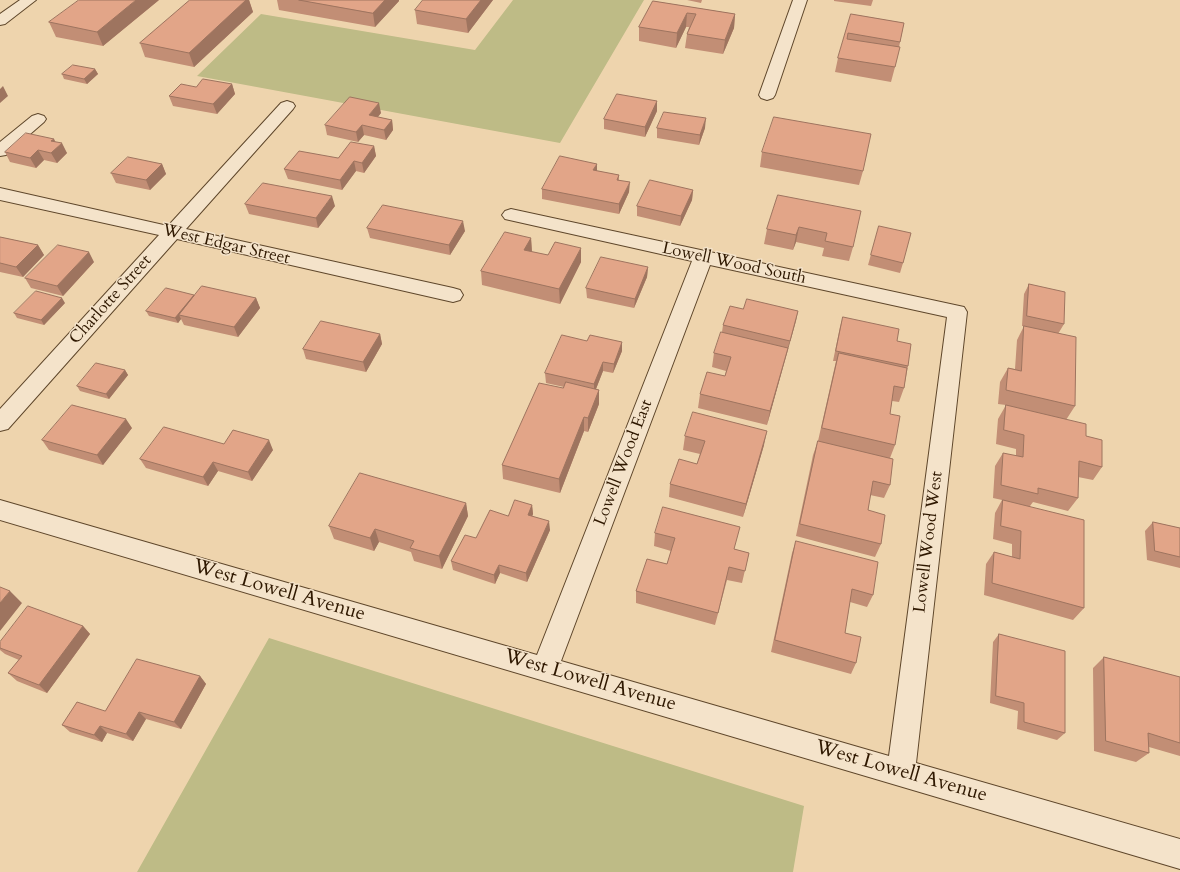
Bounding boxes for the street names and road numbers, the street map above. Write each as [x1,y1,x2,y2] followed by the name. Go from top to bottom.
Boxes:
[160,220,292,270] street label: West Edgar Street
[660,239,808,289] street label: Lowell Wood South
[66,251,156,349] street label: Charlotte Street
[591,397,657,529] street label: Lowell Wood East
[910,470,948,614] street label: Lowell Wood West
[190,555,368,627] street label: West Lowell Avenue
[501,645,679,717] street label: West Lowell Avenue
[812,736,990,808] street label: West Lowell Avenue

